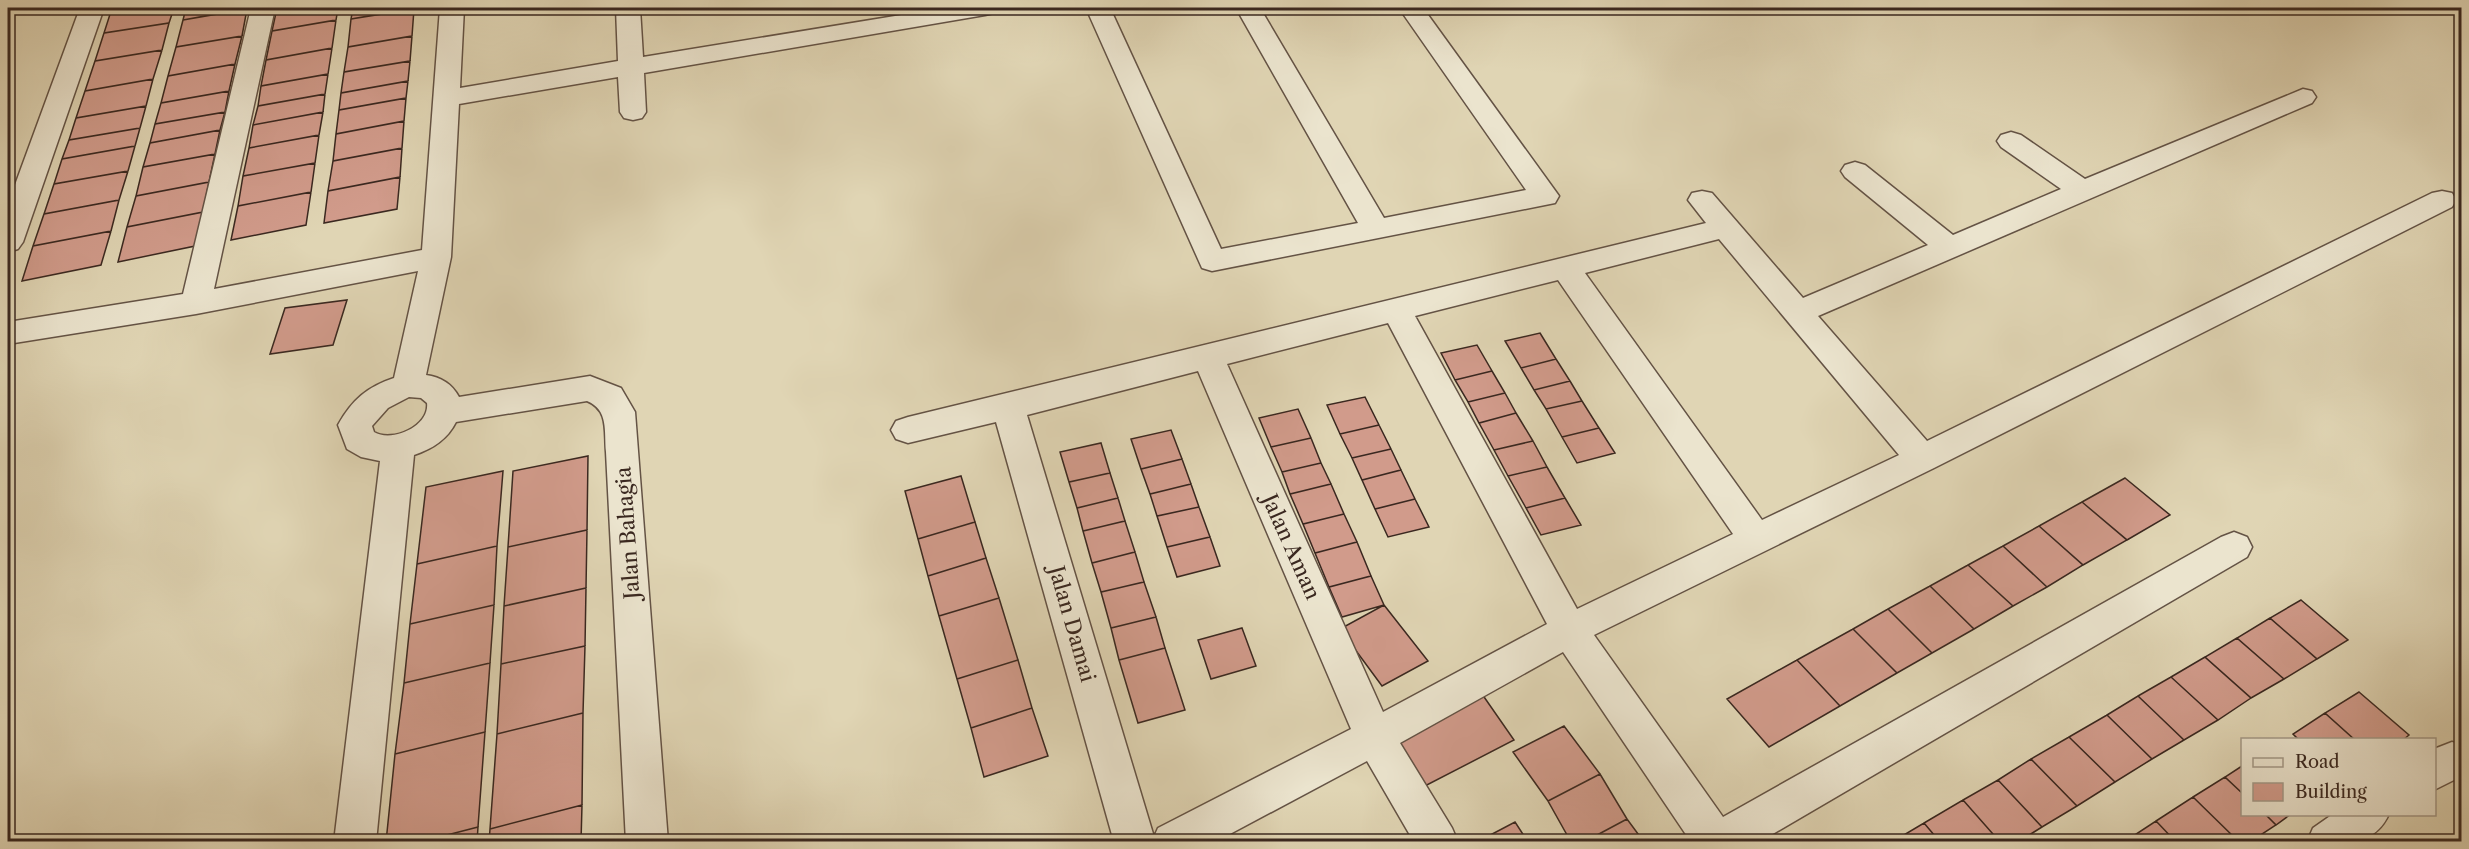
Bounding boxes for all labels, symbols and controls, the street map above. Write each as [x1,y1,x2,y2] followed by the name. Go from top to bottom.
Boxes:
[610,465,645,603] street label: Jalan Bahagia
[1256,487,1326,603] street label: Jalan Aman
[1043,560,1101,685] street label: Jalan Damai
[2241,738,2436,816] legend
[2295,751,2340,773] text: Road
[2295,781,2367,803] text: Building

